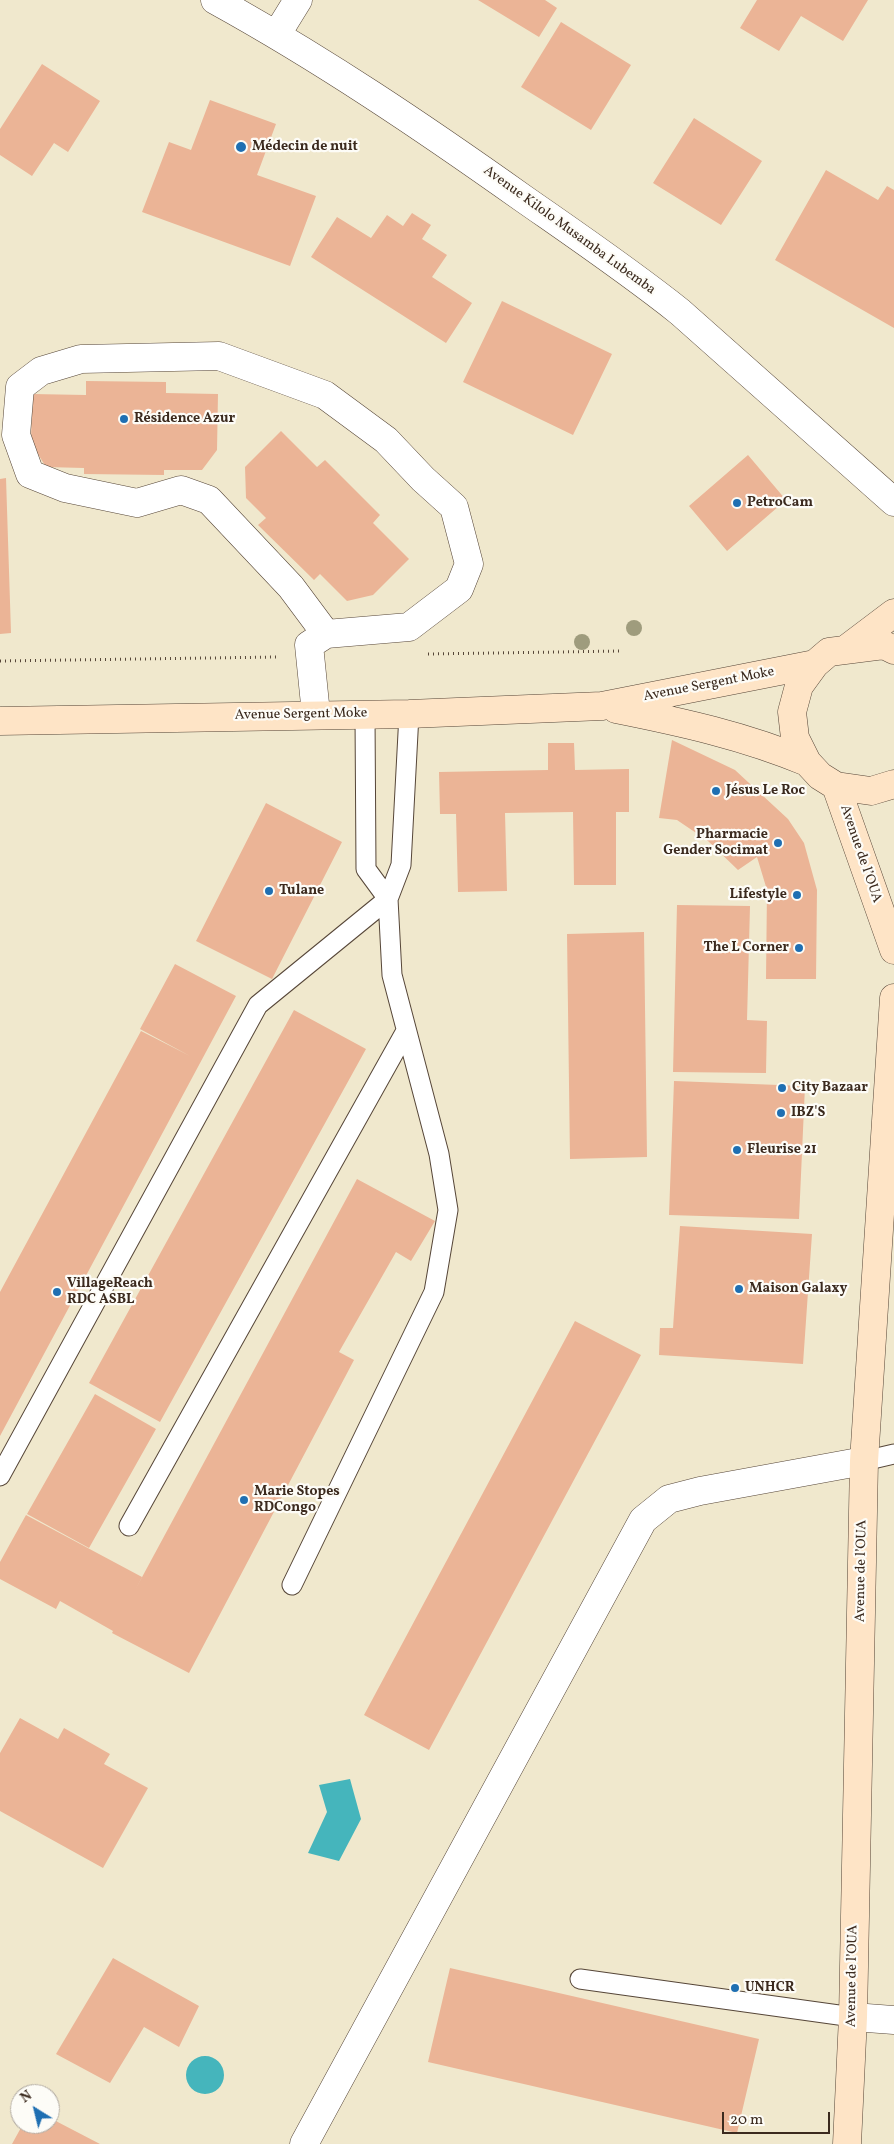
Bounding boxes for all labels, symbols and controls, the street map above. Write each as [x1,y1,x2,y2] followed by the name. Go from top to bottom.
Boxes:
[252,139,358,155] place label: Médecin de nuit
[234,140,248,154] marker: Médecin de nuit
[480,163,658,299] street label: Avenue Kilolo Musamba Lubemba
[134,411,235,427] place label: Résidence Azur
[118,413,130,425] marker: Résidence Azur
[747,495,813,511] place label: PetroCam
[731,497,743,509] marker: PetroCam
[642,664,776,706] street label: Avenue Sergent Moke
[234,705,368,725] street label: Avenue Sergent Moke
[726,783,805,799] place label: Jésus Le Roc
[710,785,722,797] marker: Jésus Le Roc
[835,803,885,905] street label: Avenue de l’OUA
[663,827,768,860] place label: Pharmacie Gender Socimat
[772,837,784,849] marker: Pharmacie Gender Socimat
[279,883,324,899] place label: Tulane
[263,885,275,897] marker: Tulane
[730,887,787,903] place label: Lifestyle
[791,889,803,901] marker: Lifestyle
[704,940,789,956] place label: The L Corner
[793,942,805,954] marker: The L Corner
[792,1080,868,1096] place label: City Bazaar
[776,1082,788,1094] marker: City Bazaar
[791,1105,825,1121] place label: IBZ'S
[775,1107,787,1119] marker: IBZ'S
[747,1142,817,1158] place label: Fleurise 21
[731,1144,743,1156] marker: Fleurise 21
[67,1276,153,1308] place label: VillageReach RDC ASBL
[749,1281,847,1297] place label: Maison Galaxy
[733,1283,745,1295] marker: Maison Galaxy
[51,1286,63,1298] marker: VillageReach RDC ASBL
[254,1484,340,1516] place label: Marie Stopes RDCongo
[238,1494,250,1506] marker: Marie Stopes RDCongo
[853,1520,871,1622] street label: Avenue de l’OUA
[844,1925,862,2027] street label: Avenue de l’OUA
[745,1980,795,1996] place label: UNHCR
[729,1982,741,1994] marker: UNHCR
[10,2084,60,2134] north arrow
[17,2087,36,2108] text: N
[724,2102,832,2134] scale bar
[730,2110,763,2131] text: 20 m

